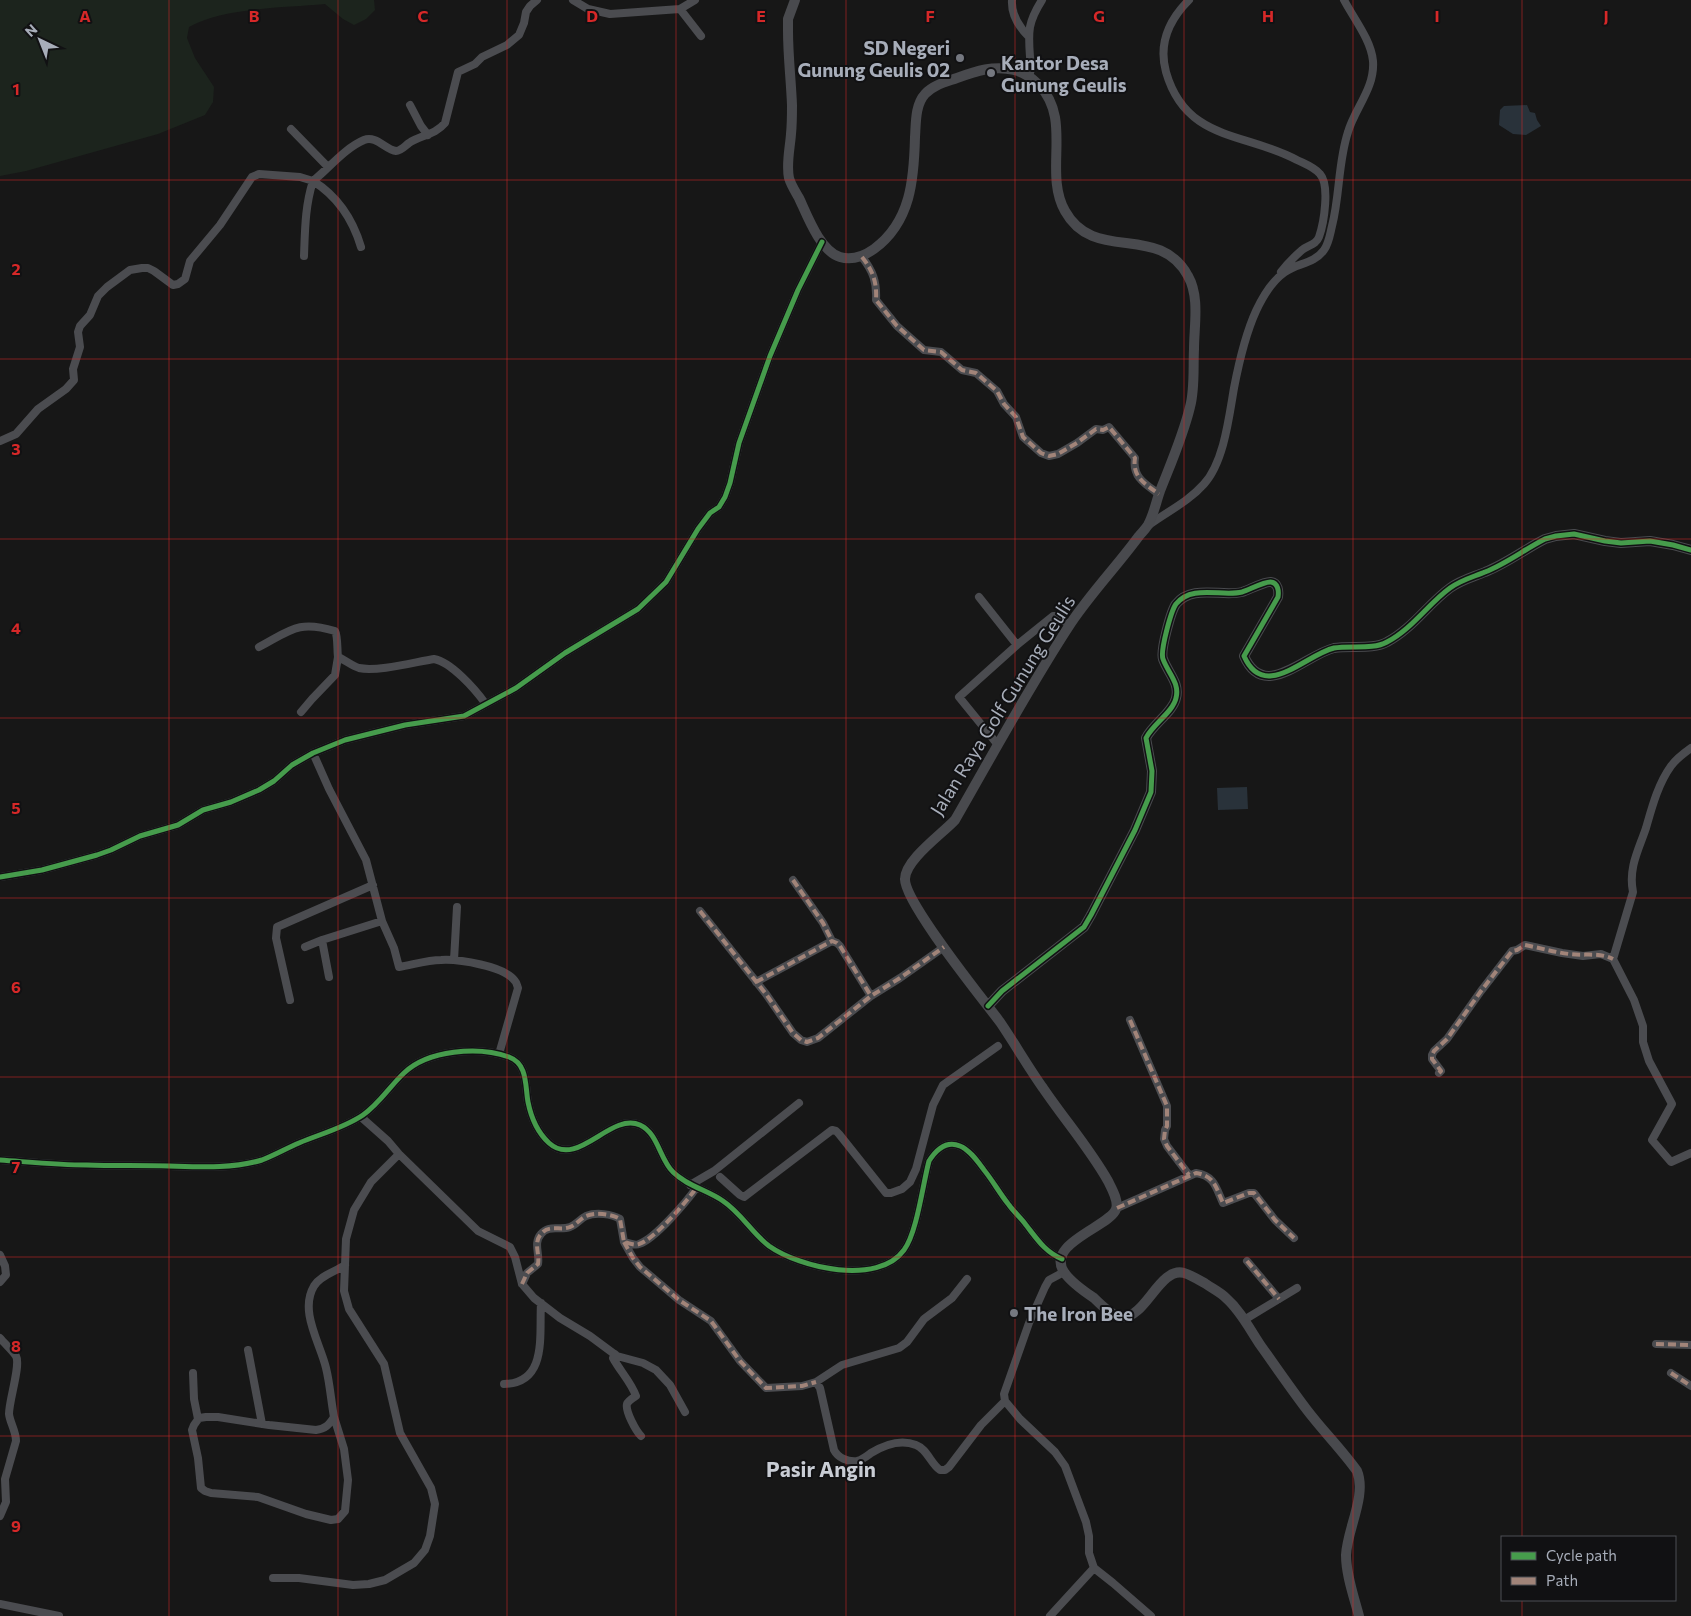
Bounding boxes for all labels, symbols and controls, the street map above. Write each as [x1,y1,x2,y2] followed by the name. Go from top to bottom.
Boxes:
[79,6,91,25] text: A
[249,6,260,25] text: B
[418,6,429,25] text: C
[586,6,598,25] text: D
[756,6,766,25] text: E
[925,6,935,25] text: F
[1093,6,1105,25] text: G
[1262,6,1274,25] text: H
[1434,6,1440,25] text: I
[1603,6,1609,25] text: J
[15,15,65,65] north arrow
[21,20,40,40] text: N
[797,36,950,81] place label: SD Negeri Gunung Geulis 02
[1001,51,1127,96] place label: Kantor Desa Gunung Geulis
[954,52,966,64] marker: SD Negeri Gunung Geulis 02
[985,67,997,79] marker: Kantor Desa Gunung Geulis
[12,79,20,98] text: 1
[11,259,21,278] text: 2
[11,439,21,458] text: 3
[925,591,1079,819] street label: Jalan Raya Golf Gunung Geulis
[11,618,21,637] text: 4
[11,798,21,817] text: 5
[11,977,21,996] text: 6
[12,1157,21,1176] text: 7
[1024,1302,1133,1325] place label: The Iron Bee
[1008,1307,1020,1319] marker: The Iron Bee
[11,1336,21,1355] text: 8
[766,1456,876,1481] district label: Pasir Angin
[11,1516,21,1535] text: 9
[1501,1536,1676,1601] legend
[1546,1546,1617,1564] text: Cycle path
[1546,1571,1578,1589] text: Path

